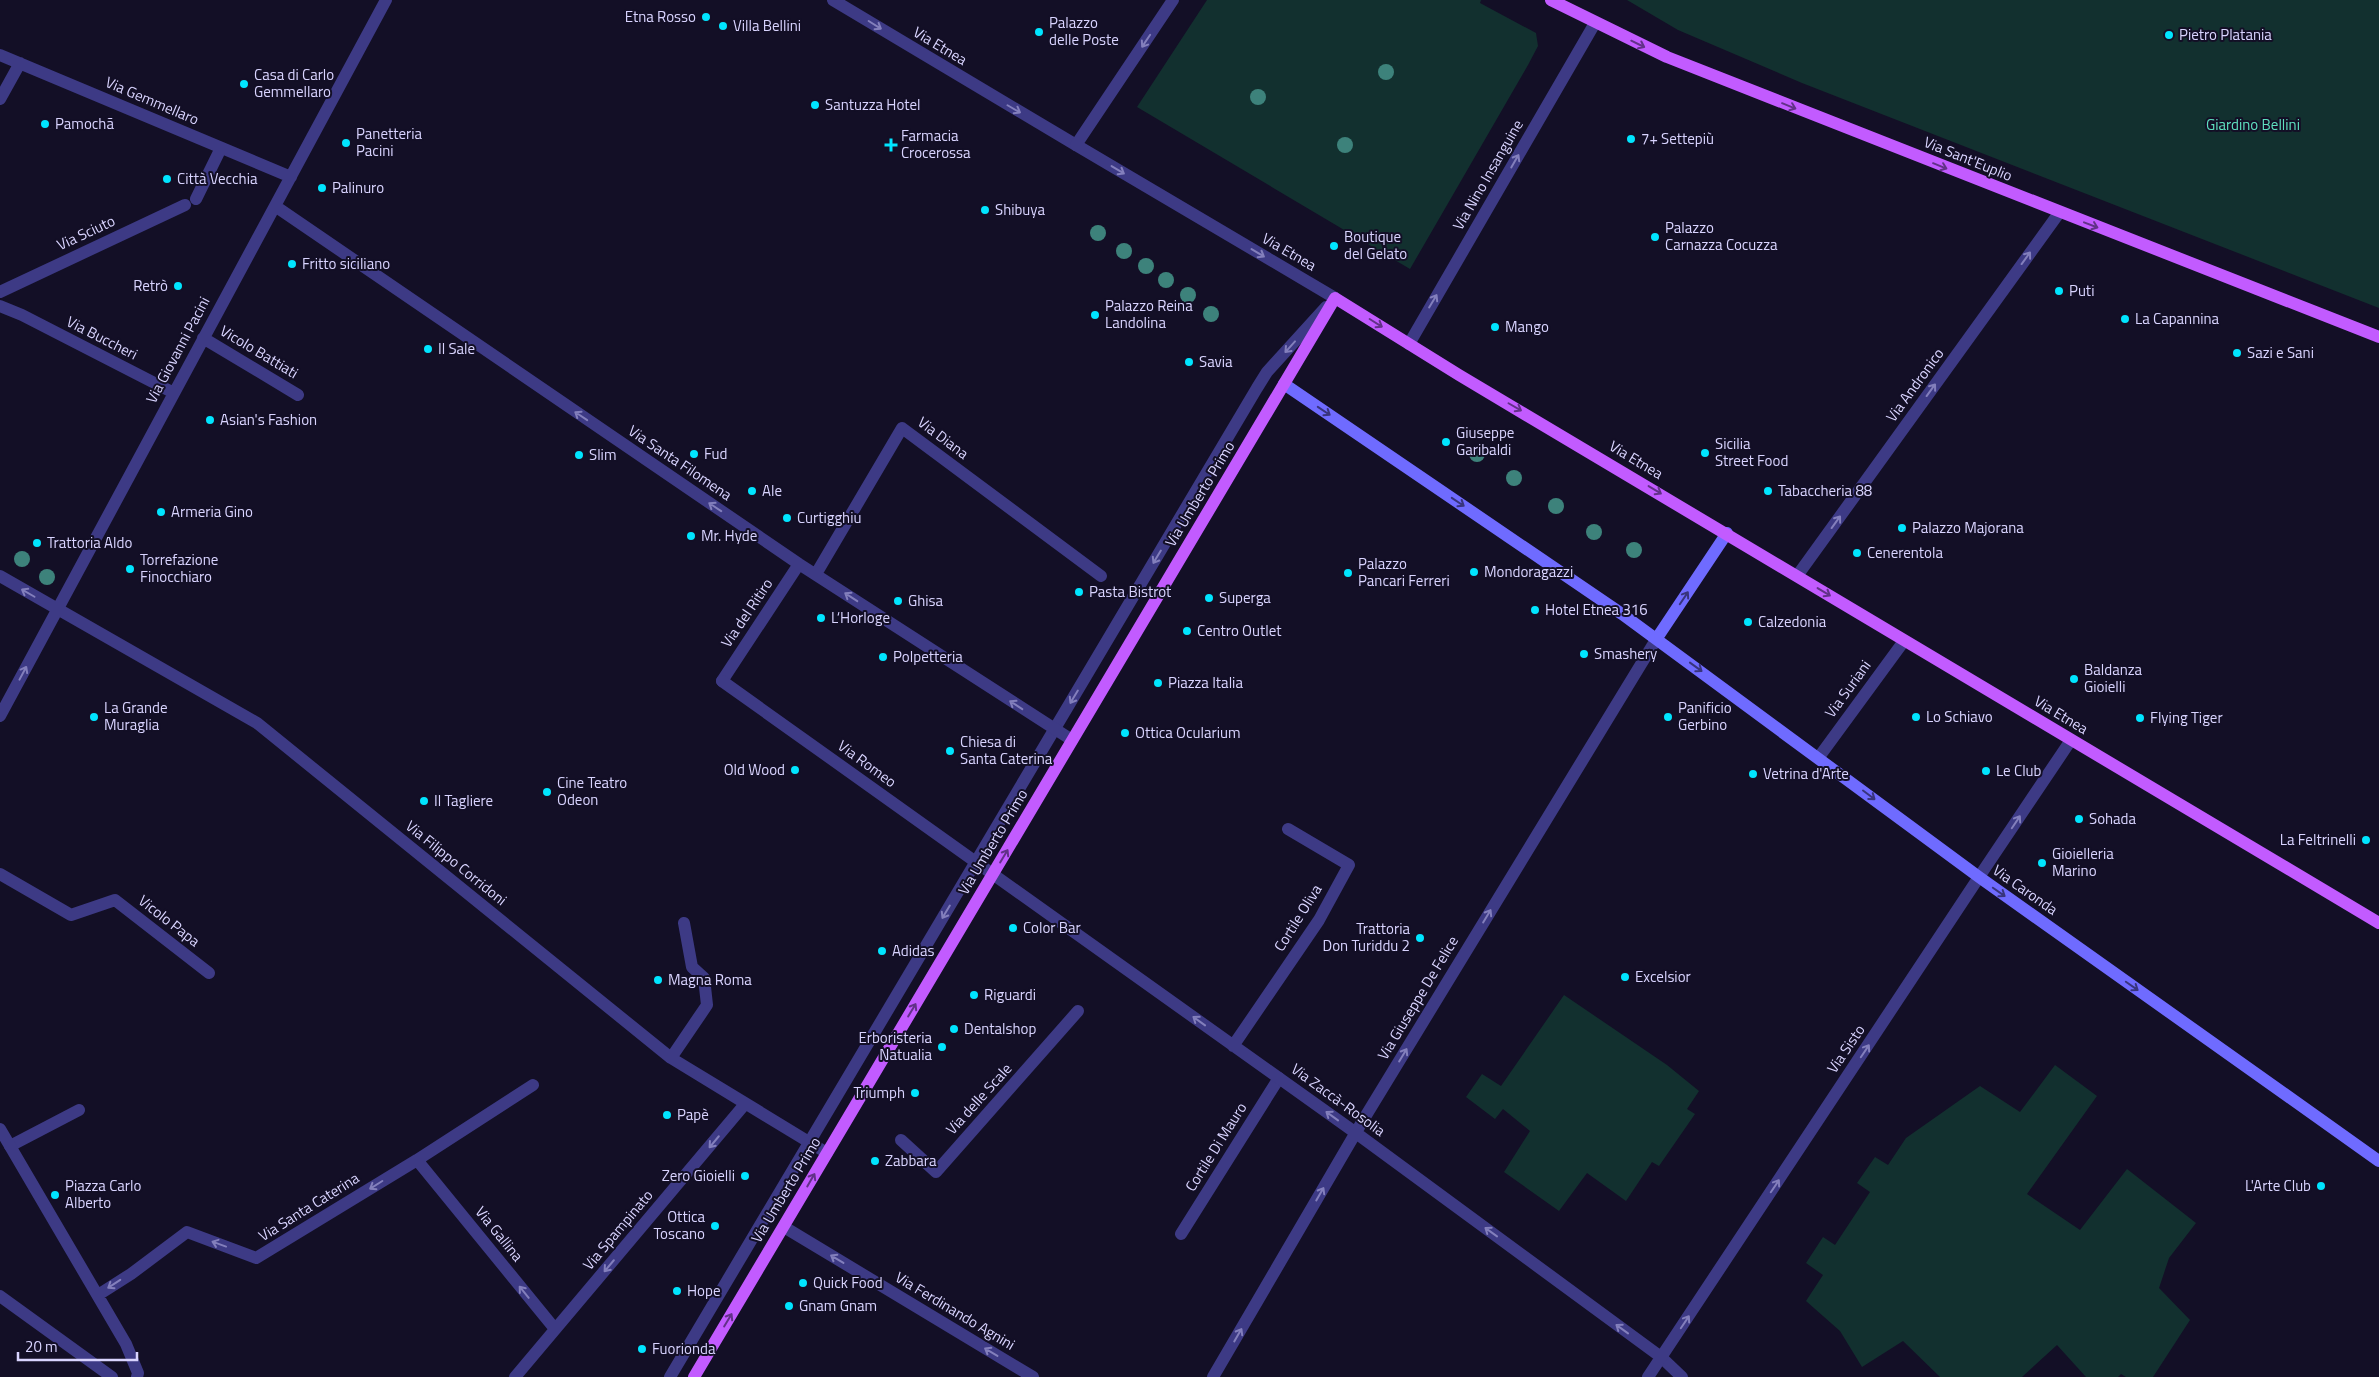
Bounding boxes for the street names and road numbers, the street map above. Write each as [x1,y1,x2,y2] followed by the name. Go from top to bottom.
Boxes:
[909,20,972,71] street label: Via Etnea
[102,70,203,131] street label: Via Gemmellaro
[1447,115,1529,234] street label: Via Nino Insanguine
[1920,130,2016,187] street label: Via Sant'Euplio
[53,209,119,256] street label: Via Sciuto
[1258,227,1321,277] street label: Via Etnea
[140,292,215,407] street label: Via Giovanni Pacini
[63,310,142,365] street label: Via Buccheri
[216,319,303,384] street label: Vicolo Battiati
[1880,343,1949,426] street label: Via Andronico
[913,411,974,465] street label: Via Diana
[624,419,737,506] street label: Via Santa Filomena
[1605,434,1668,485] street label: Via Etnea
[1159,436,1240,551] street label: Via Umberto Primo
[715,573,778,652] street label: Via del Ritiro
[1819,655,1876,722] street label: Via Suriani
[2030,689,2093,740] street label: Via Etnea
[833,734,902,793] street label: Via Romeo
[952,784,1033,899] street label: Via Umberto Primo
[401,814,512,911] street label: Via Filippo Corridoni
[1988,859,2063,921] street label: Via Caronda
[1268,879,1328,956] street label: Cortile Oliva
[134,889,205,952] street label: Vicolo Papa
[1371,931,1464,1064] street label: Via Giuseppe De Felice
[1821,1020,1870,1078] street label: Via Sisto
[1286,1057,1391,1142] street label: Via Zaccà-Rosolia
[940,1058,1017,1140] street label: Via delle Scale
[1179,1098,1252,1196] street label: Cortile Di Mauro
[745,1132,826,1247] street label: Via Umberto Primo
[254,1166,364,1247] street label: Via Santa Caterina
[577,1184,658,1275] street label: Via Spampinato
[470,1201,529,1267] street label: Via Gallina
[891,1266,1020,1356] street label: Via Ferdinando Agnini

